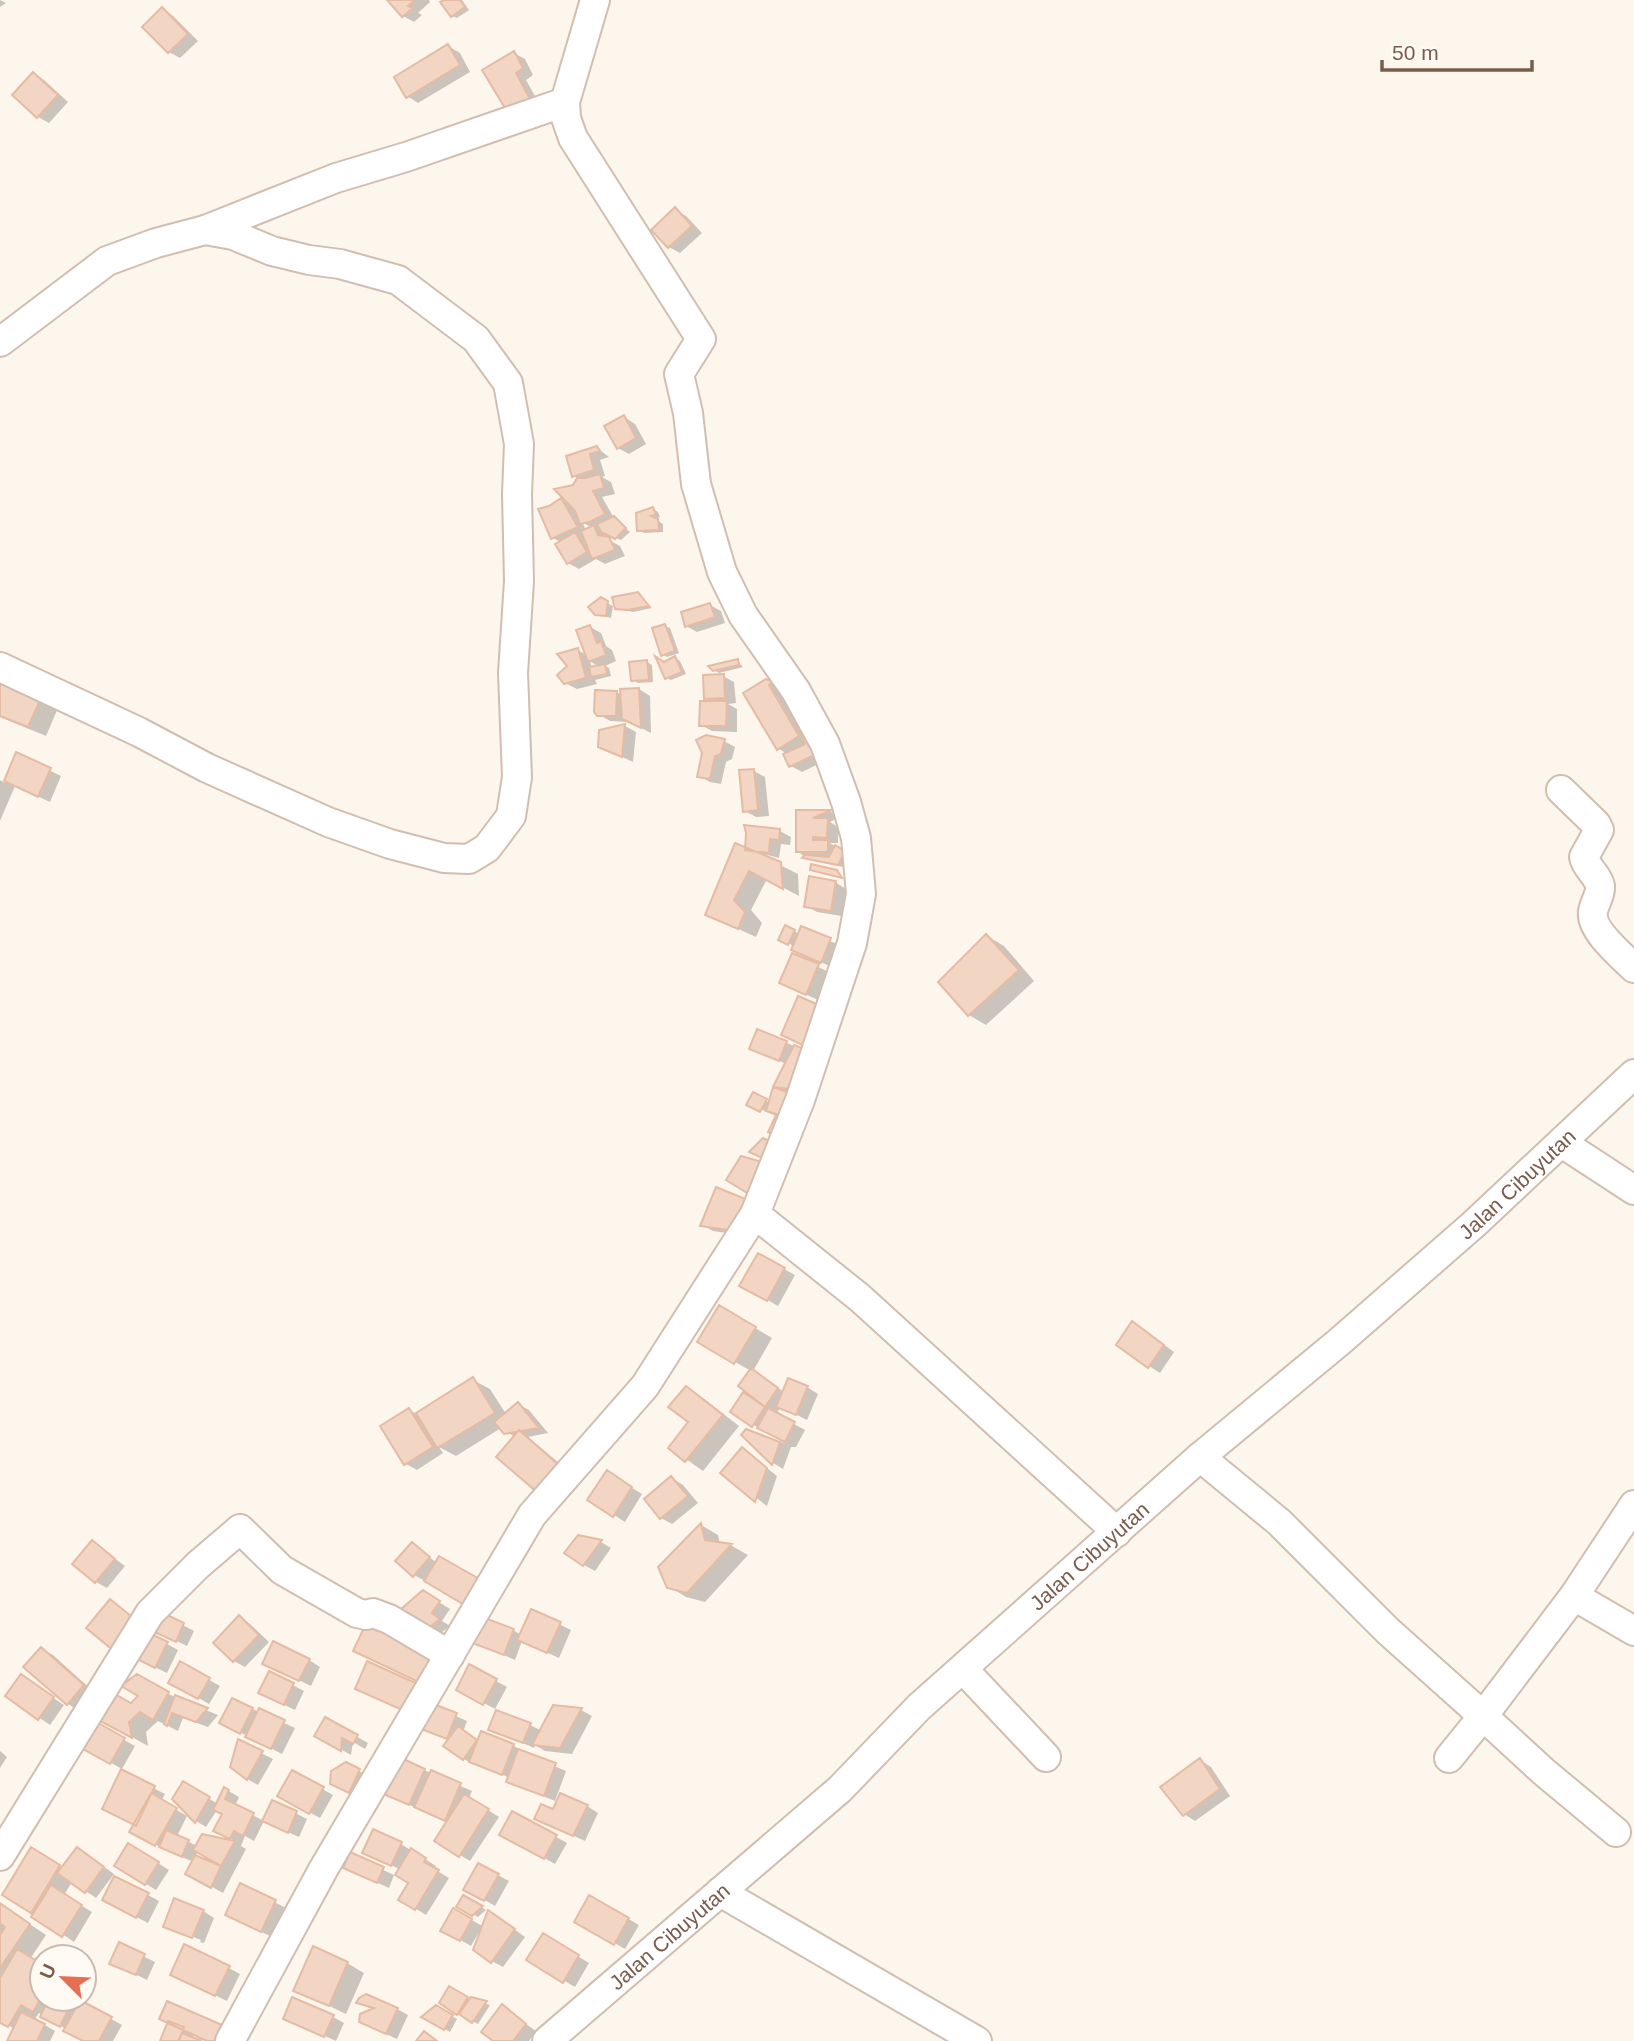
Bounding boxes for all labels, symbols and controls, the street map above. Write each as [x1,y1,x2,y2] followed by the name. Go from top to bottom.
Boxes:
[1382,28,1532,72] scale bar
[1392,41,1439,64] text: 50 m
[1454,1124,1580,1244] street label: Jalan Cibuyutan
[1025,1497,1153,1614] street label: Jalan Cibuyutan
[604,1878,734,1994] street label: Jalan Cibuyutan
[28,1943,98,2013] north arrow
[36,1961,60,1982] text: U

